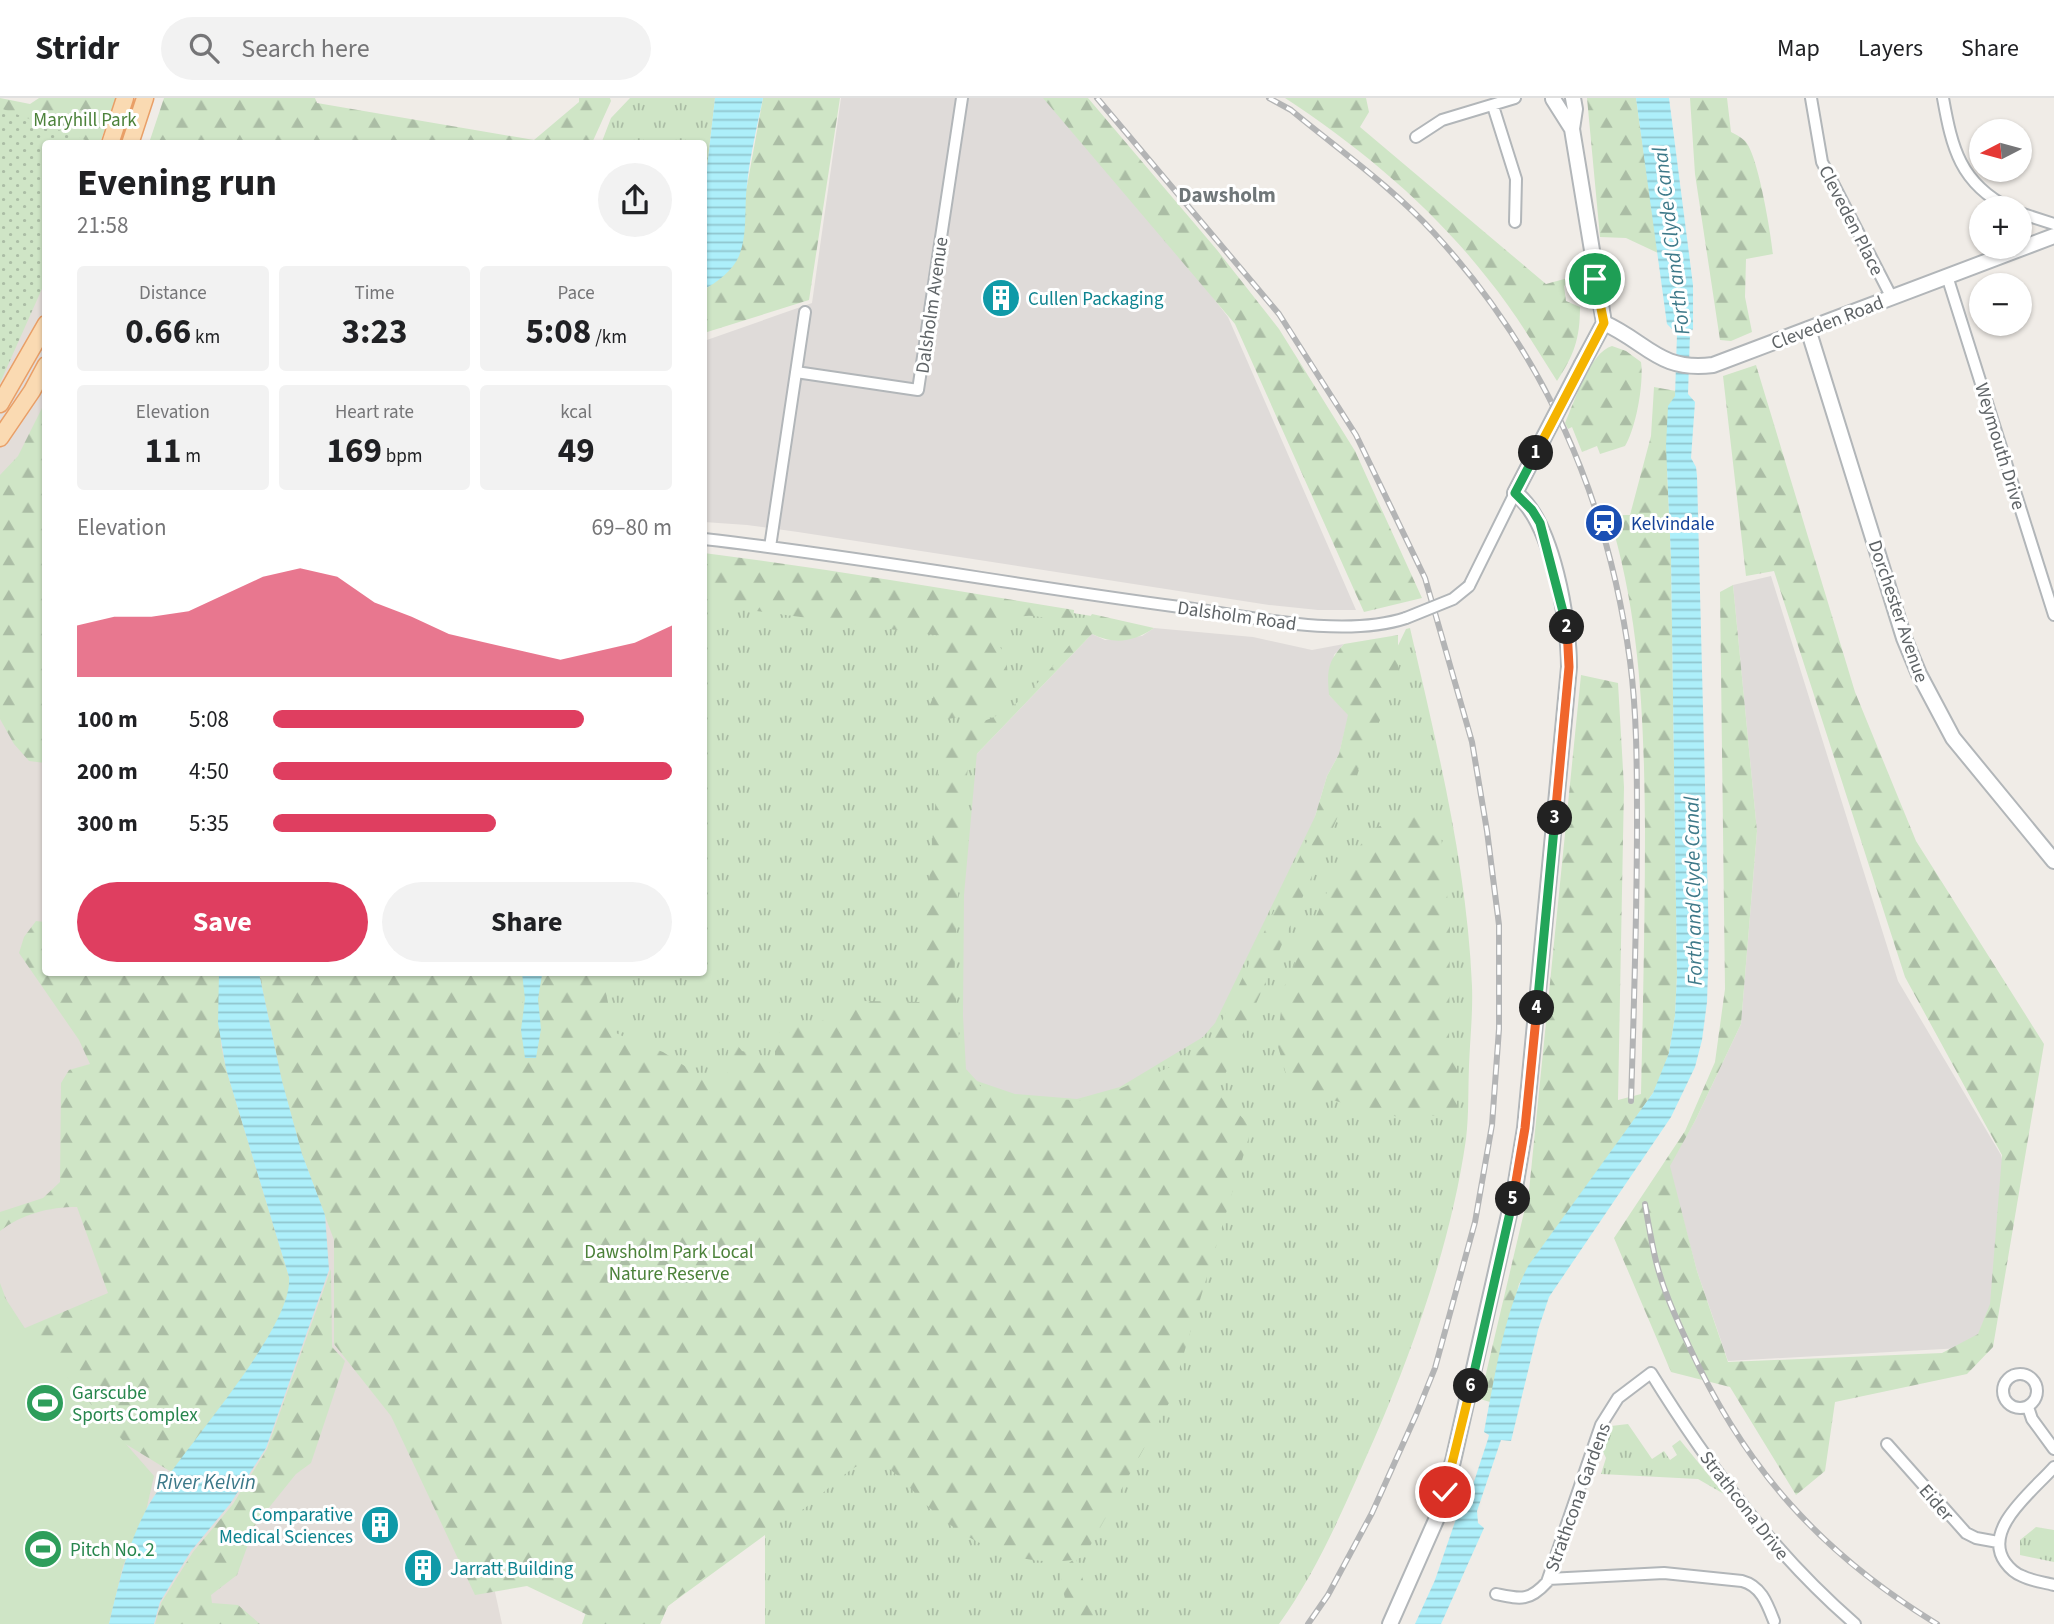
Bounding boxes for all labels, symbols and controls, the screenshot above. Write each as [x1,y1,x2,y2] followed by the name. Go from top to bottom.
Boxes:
[161,17,651,80] search box
[35,25,119,72] text: Stridr
[185,29,223,67] icon: search
[241,30,370,67] text: Search here
[1777,31,1820,66] text: Map
[1858,31,1923,66] text: Layers
[1961,31,2019,66] text: Share
[33,107,137,134] park label: Maryhill Park
[1969,119,2032,182] north arrow
[1969,119,2032,336] map controls
[1644,144,1697,337] water label: Forth and Clyde Canal
[77,156,277,210] text: Evening run
[1811,161,1890,280] street label: Cleveden Place
[598,163,672,237] button: share
[1178,180,1276,210] district label: Dawsholm
[1969,196,2032,259] button: +
[77,209,128,242] text: 21:58
[910,235,955,375] street label: Dalsholm Avenue
[1565,249,1625,309] pin
[1576,260,1614,298] icon: arrive
[1969,273,2032,336] button: −
[980,277,1022,319] building icon: Cullen Packaging
[139,280,207,307] text: Distance
[354,280,395,307] text: Time
[558,280,595,307] text: Pace
[1028,286,1164,313] place label: Cullen Packaging
[1767,290,1888,357] street label: Cleveden Road
[125,307,191,357] text: 0.66
[342,307,407,357] text: 3:23
[525,307,591,357] text: 5:08
[191,324,220,351] text: km
[591,324,627,351] text: /km
[1967,380,2032,513] street label: Weymouth Drive
[136,399,210,426] text: Elevation
[335,399,414,426] text: Heart rate
[560,399,592,426] text: kcal
[145,426,182,476] text: 11
[326,426,382,476] text: 169
[558,426,595,476] text: 49
[1518,436,1554,470] pin: 1
[1530,439,1541,466] text: 1
[182,443,201,470] text: m
[382,443,423,470] text: bpm
[1583,502,1625,544] station icon: Kelvindale
[77,511,167,544] text: Elevation
[592,511,672,544] text: 69–80 m
[1631,511,1714,538] place label: Kelvindale
[1861,537,1935,686] street label: Dorchester Avenue
[1176,595,1298,638] street label: Dalsholm Road
[1550,610,1584,644] pin: 2
[1561,613,1572,640] text: 2
[77,703,138,736] text: 100 m
[189,703,229,736] text: 5:08
[77,755,138,788] text: 200 m
[189,755,229,788] text: 4:50
[1676,795,1710,986] water label: Forth and Clyde Canal
[1538,800,1572,836] pin: 3
[1549,804,1560,831] text: 3
[77,807,138,840] text: 300 m
[189,807,229,840] text: 5:35
[77,882,368,962] button: Save
[382,882,672,962] button: Share
[1520,990,1554,1026] pin: 4
[1531,994,1542,1021] text: 4
[1496,1182,1530,1216] pin: 5
[1507,1185,1518,1212] text: 5
[584,1239,754,1288] park label: Dawsholm Park Local Nature Reserve
[1454,1368,1488,1404] pin: 6
[1465,1372,1476,1399] text: 6
[72,1380,198,1429] place label: Garscube Sports Complex
[24,1382,66,1424] sports icon: Garscube Sports Complex
[1539,1419,1618,1576] street label: Strathcona Gardens
[1693,1446,1795,1566] street label: Strathcona Drive
[1415,1462,1475,1522] pin
[156,1467,256,1497] water label: River Kelvin
[1426,1473,1464,1511] icon: check
[1912,1479,1960,1528] street label: Eider
[219,1502,353,1551] place label: Comparative Medical Sciences
[359,1504,401,1546] building icon: Comparative Medical Sciences
[22,1528,64,1570] sports icon: Pitch No. 2
[70,1537,155,1564] place label: Pitch No. 2
[402,1547,444,1589] building icon: Jarratt Building
[450,1556,574,1583] place label: Jarratt Building

